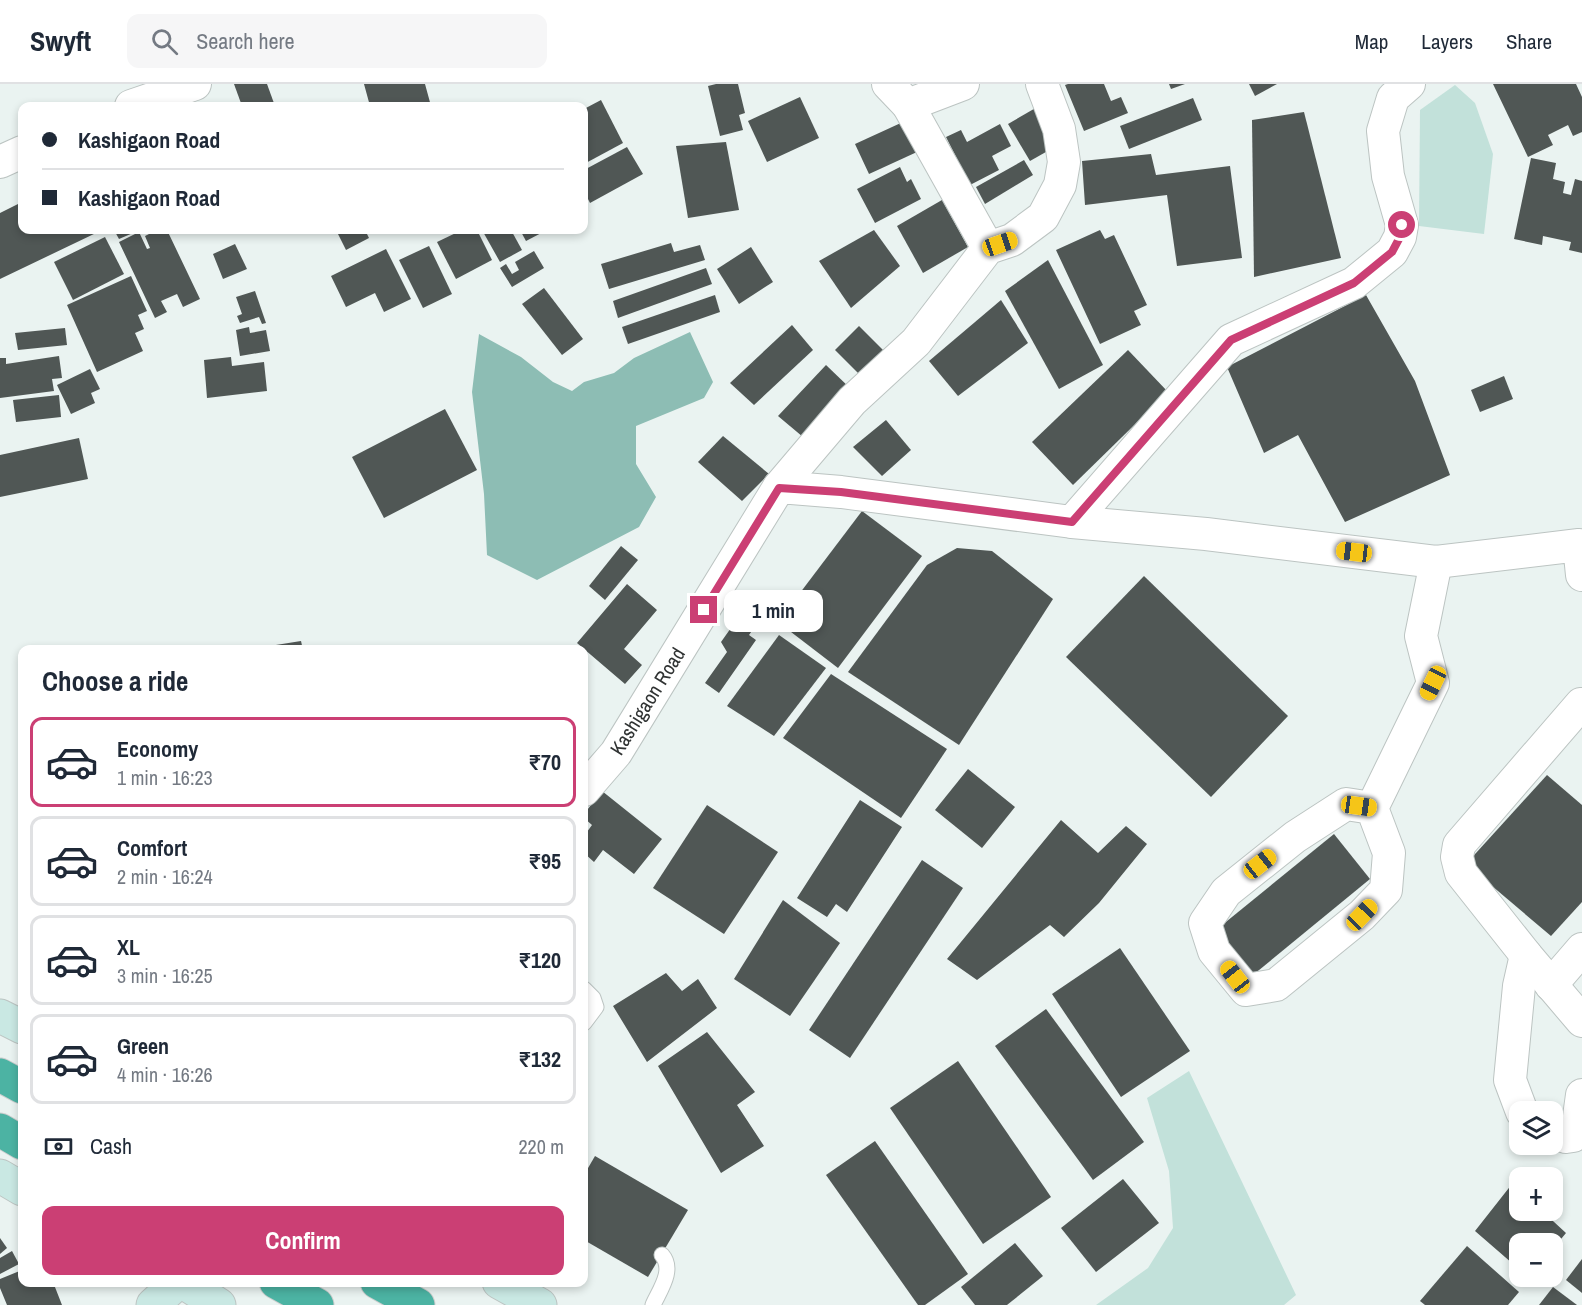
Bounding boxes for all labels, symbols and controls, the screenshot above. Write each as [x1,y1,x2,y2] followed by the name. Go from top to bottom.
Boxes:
[127,14,547,68] search box
[30,22,91,60] text: Swyft
[148,25,181,58] icon: search
[196,26,295,56] text: Search here
[1355,27,1388,56] text: Map
[1421,27,1473,56] text: Layers
[1506,27,1552,56] text: Share
[78,125,220,155] text: Kashigaon Road
[78,183,220,213] text: Kashigaon Road
[1388,211,1415,238] route start
[980,230,1020,258] car
[1335,541,1373,563] car
[725,589,824,631] callout: 1 min
[690,596,717,623] route end
[752,597,795,624] text: 1 min
[603,642,691,760] street label: Kashigaon Road
[42,663,188,699] text: Choose a ride
[1417,663,1449,703] car
[117,734,198,764] text: Economy
[45,735,99,789] icon: car
[528,747,561,777] text: ₹70
[117,764,213,791] text: 1 min · 16:23
[1340,795,1378,817] car
[117,833,187,863] text: Comfort
[45,834,99,888] icon: car
[528,846,561,876] text: ₹95
[1240,846,1280,882] car
[117,863,213,890] text: 2 min · 16:24
[1343,896,1381,934] car
[117,932,140,962] text: XL
[45,933,99,987] icon: car
[518,945,561,975] text: ₹120
[1217,957,1253,997] car
[117,962,213,989] text: 3 min · 16:25
[117,1031,169,1061] text: Green
[45,1032,99,1086] icon: car
[518,1044,561,1074] text: ₹132
[117,1061,213,1088] text: 4 min · 16:26
[1509,1101,1563,1287] map controls
[1509,1101,1563,1155] button: layers
[42,1130,75,1163] icon: cash
[90,1131,132,1161] text: Cash
[518,1133,564,1160] text: 220 m
[1509,1167,1563,1221] button: +
[42,1206,564,1275] button: Confirm
[1509,1233,1563,1287] button: −

